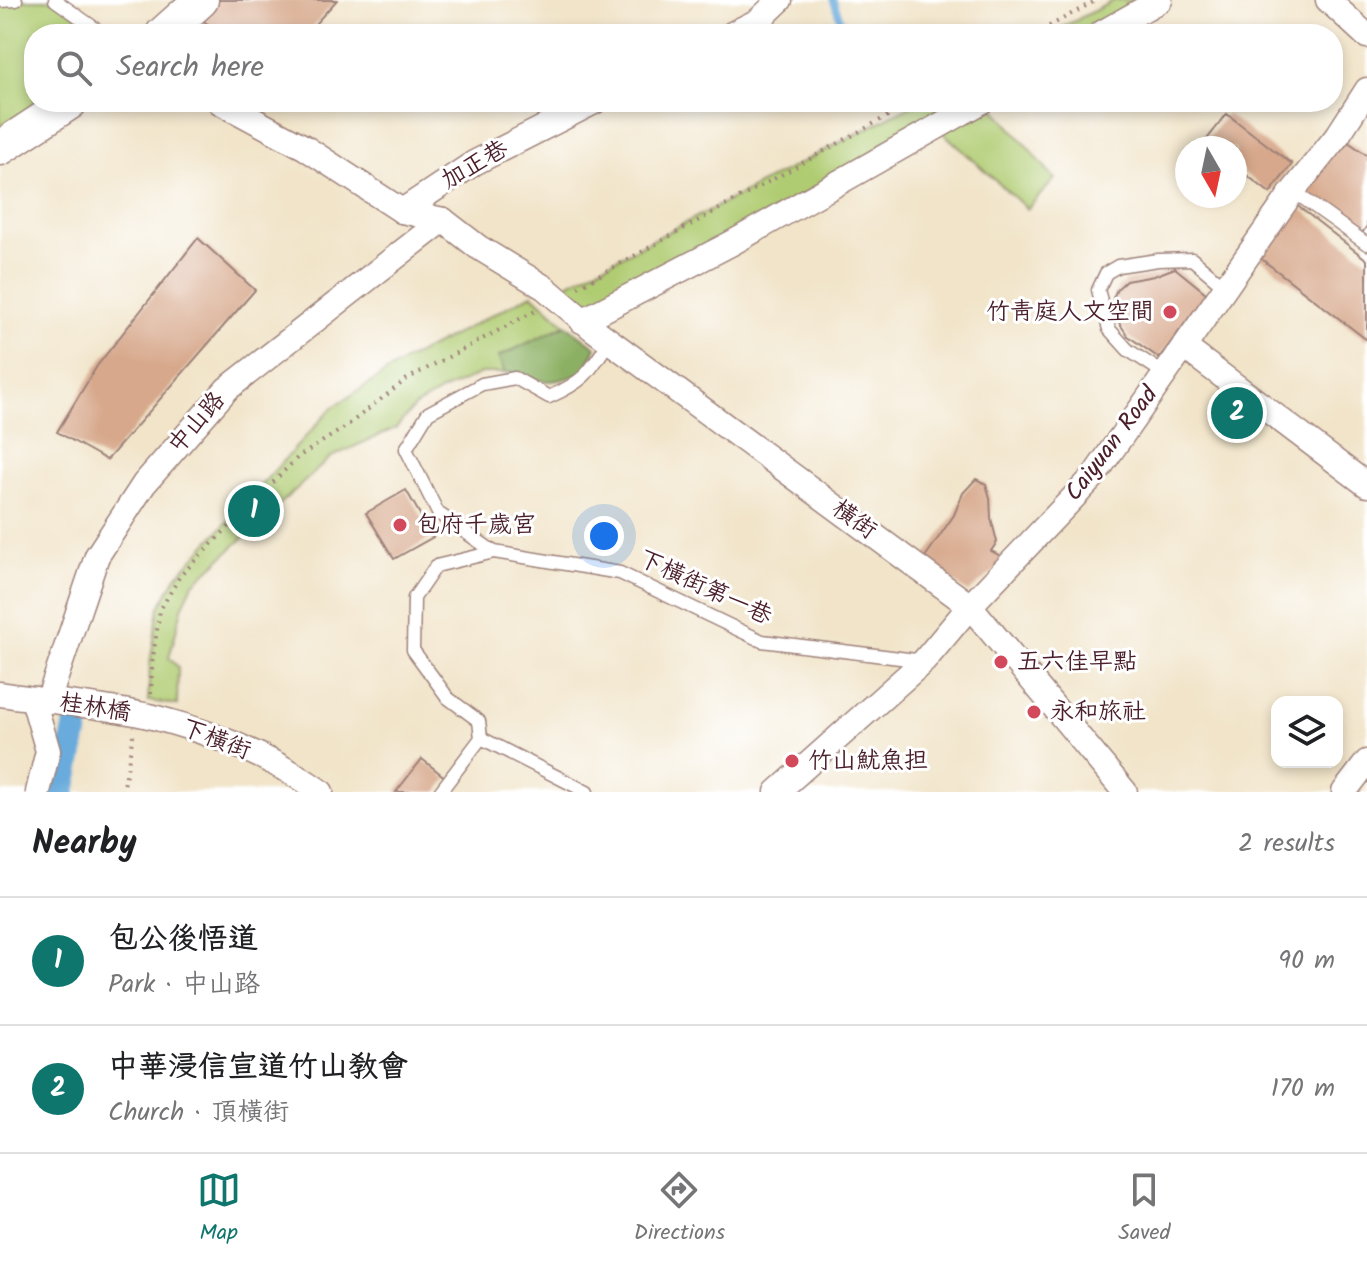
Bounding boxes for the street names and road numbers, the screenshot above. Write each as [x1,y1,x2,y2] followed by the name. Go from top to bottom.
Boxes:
[434,130,516,200] street label: 加正巷
[1056,377,1169,510] street label: Caiyuan Road
[159,383,235,463] street label: 中山路
[823,490,885,550] street label: 橫街
[632,540,778,636] street label: 下橫街第一巷
[56,683,134,733] street label: 桂林橋
[175,709,257,771] street label: 下橫街

